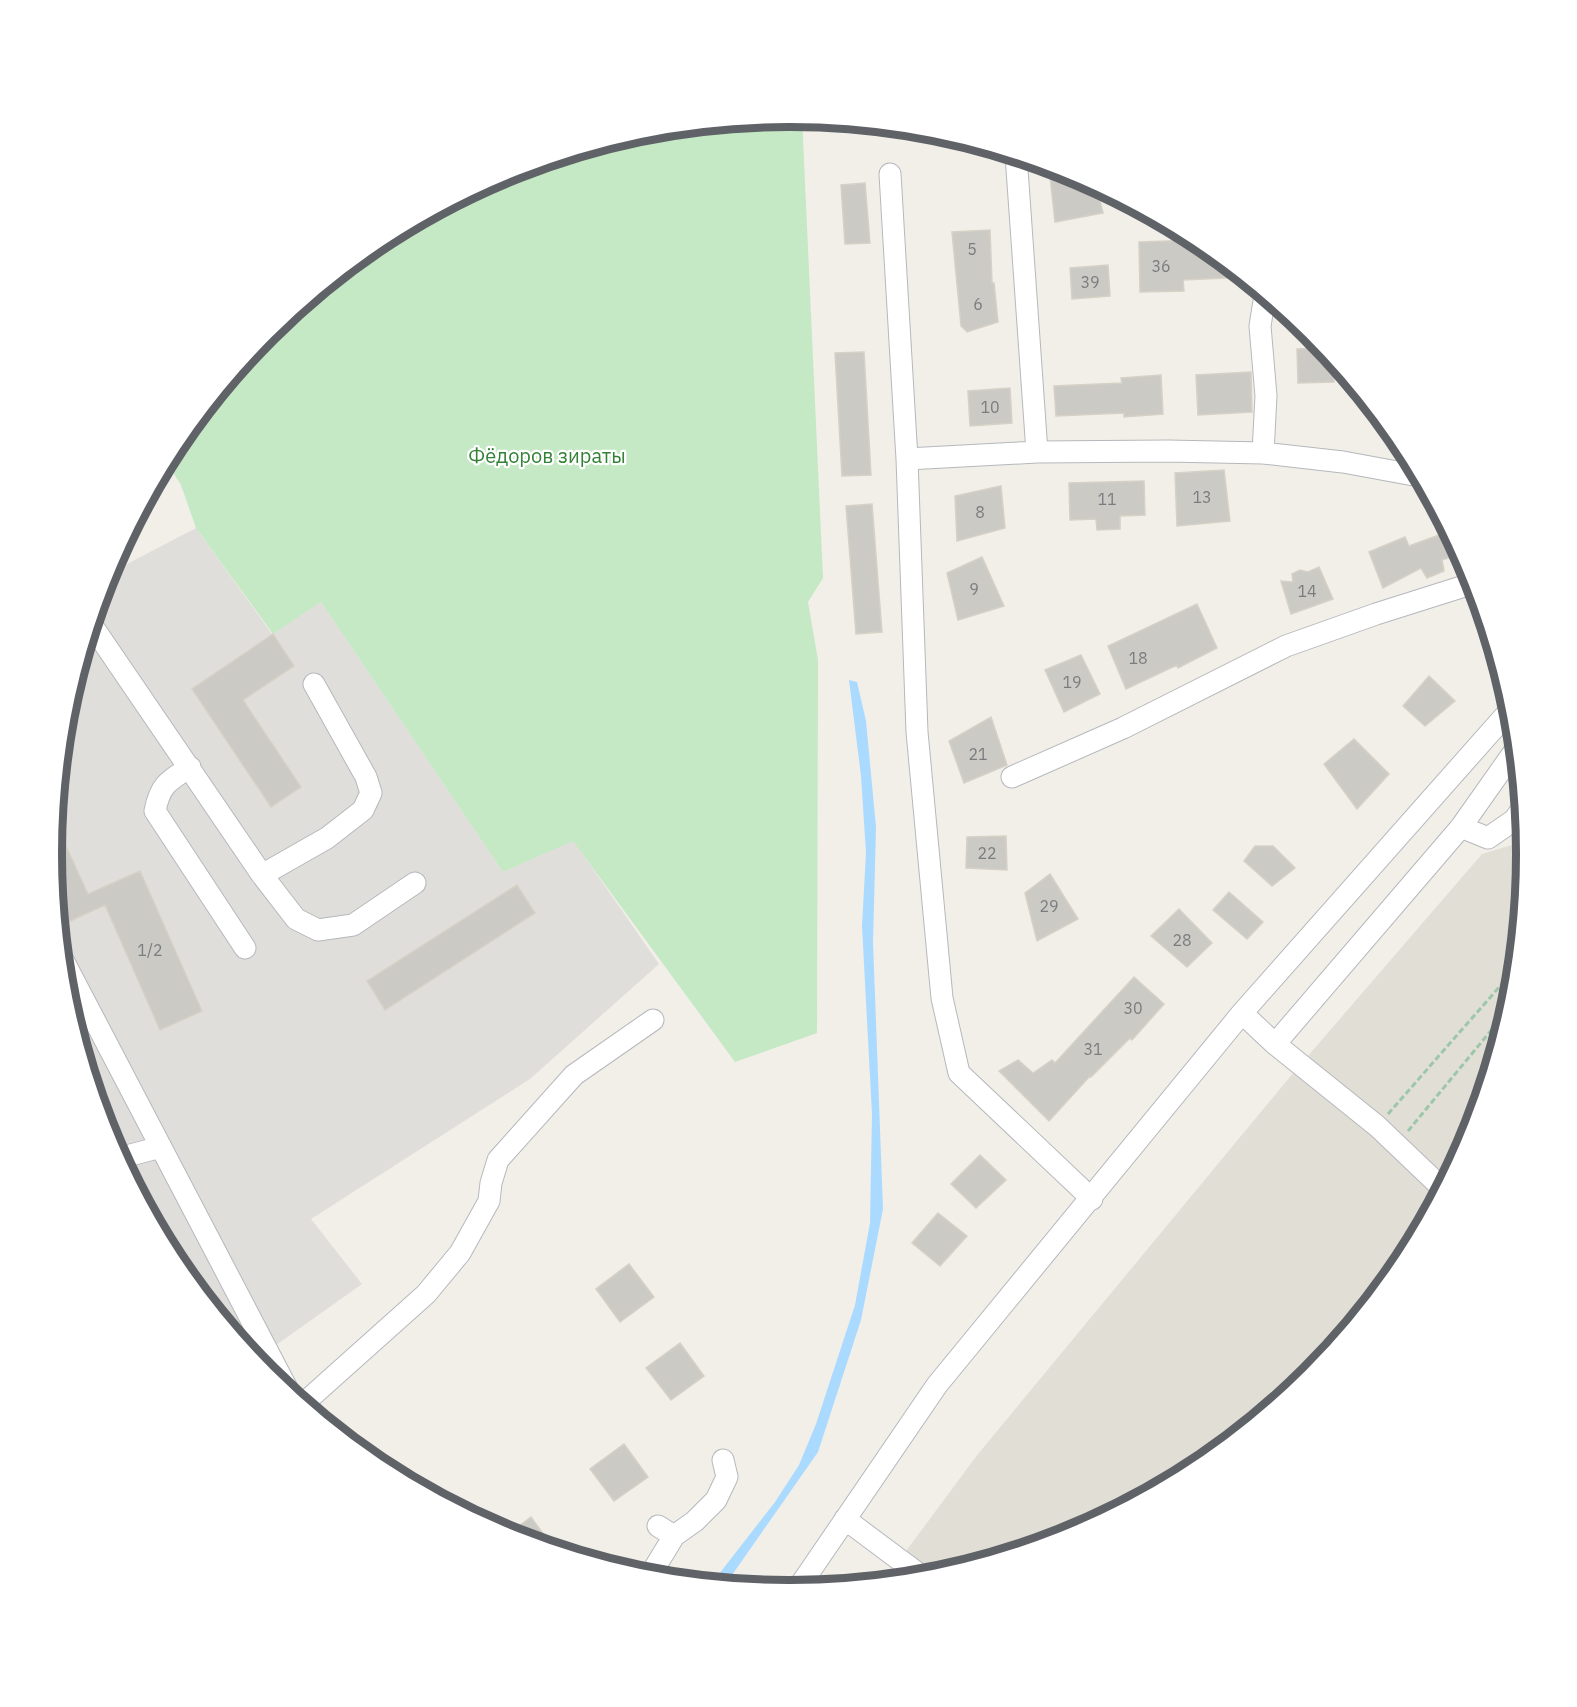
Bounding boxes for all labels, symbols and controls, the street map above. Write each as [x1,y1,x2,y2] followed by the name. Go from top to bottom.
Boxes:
[967,239,977,259] house number: 5
[1151,256,1171,276] house number: 36
[1080,272,1100,292] house number: 39
[973,294,983,314] house number: 6
[980,397,1000,417] house number: 10
[468,442,626,469] park label: Фёдоров зираты
[1192,487,1212,507] house number: 13
[1097,489,1117,509] house number: 11
[975,502,985,522] house number: 8
[969,579,979,599] house number: 9
[1297,581,1317,601] house number: 14
[1128,648,1148,668] house number: 18
[1062,672,1082,692] house number: 19
[968,744,988,764] house number: 21
[977,843,997,863] house number: 22
[1039,896,1059,916] house number: 29
[1172,930,1192,950] house number: 28
[137,940,163,960] house number: 1/2
[1123,998,1143,1018] house number: 30
[1083,1039,1103,1059] house number: 31

